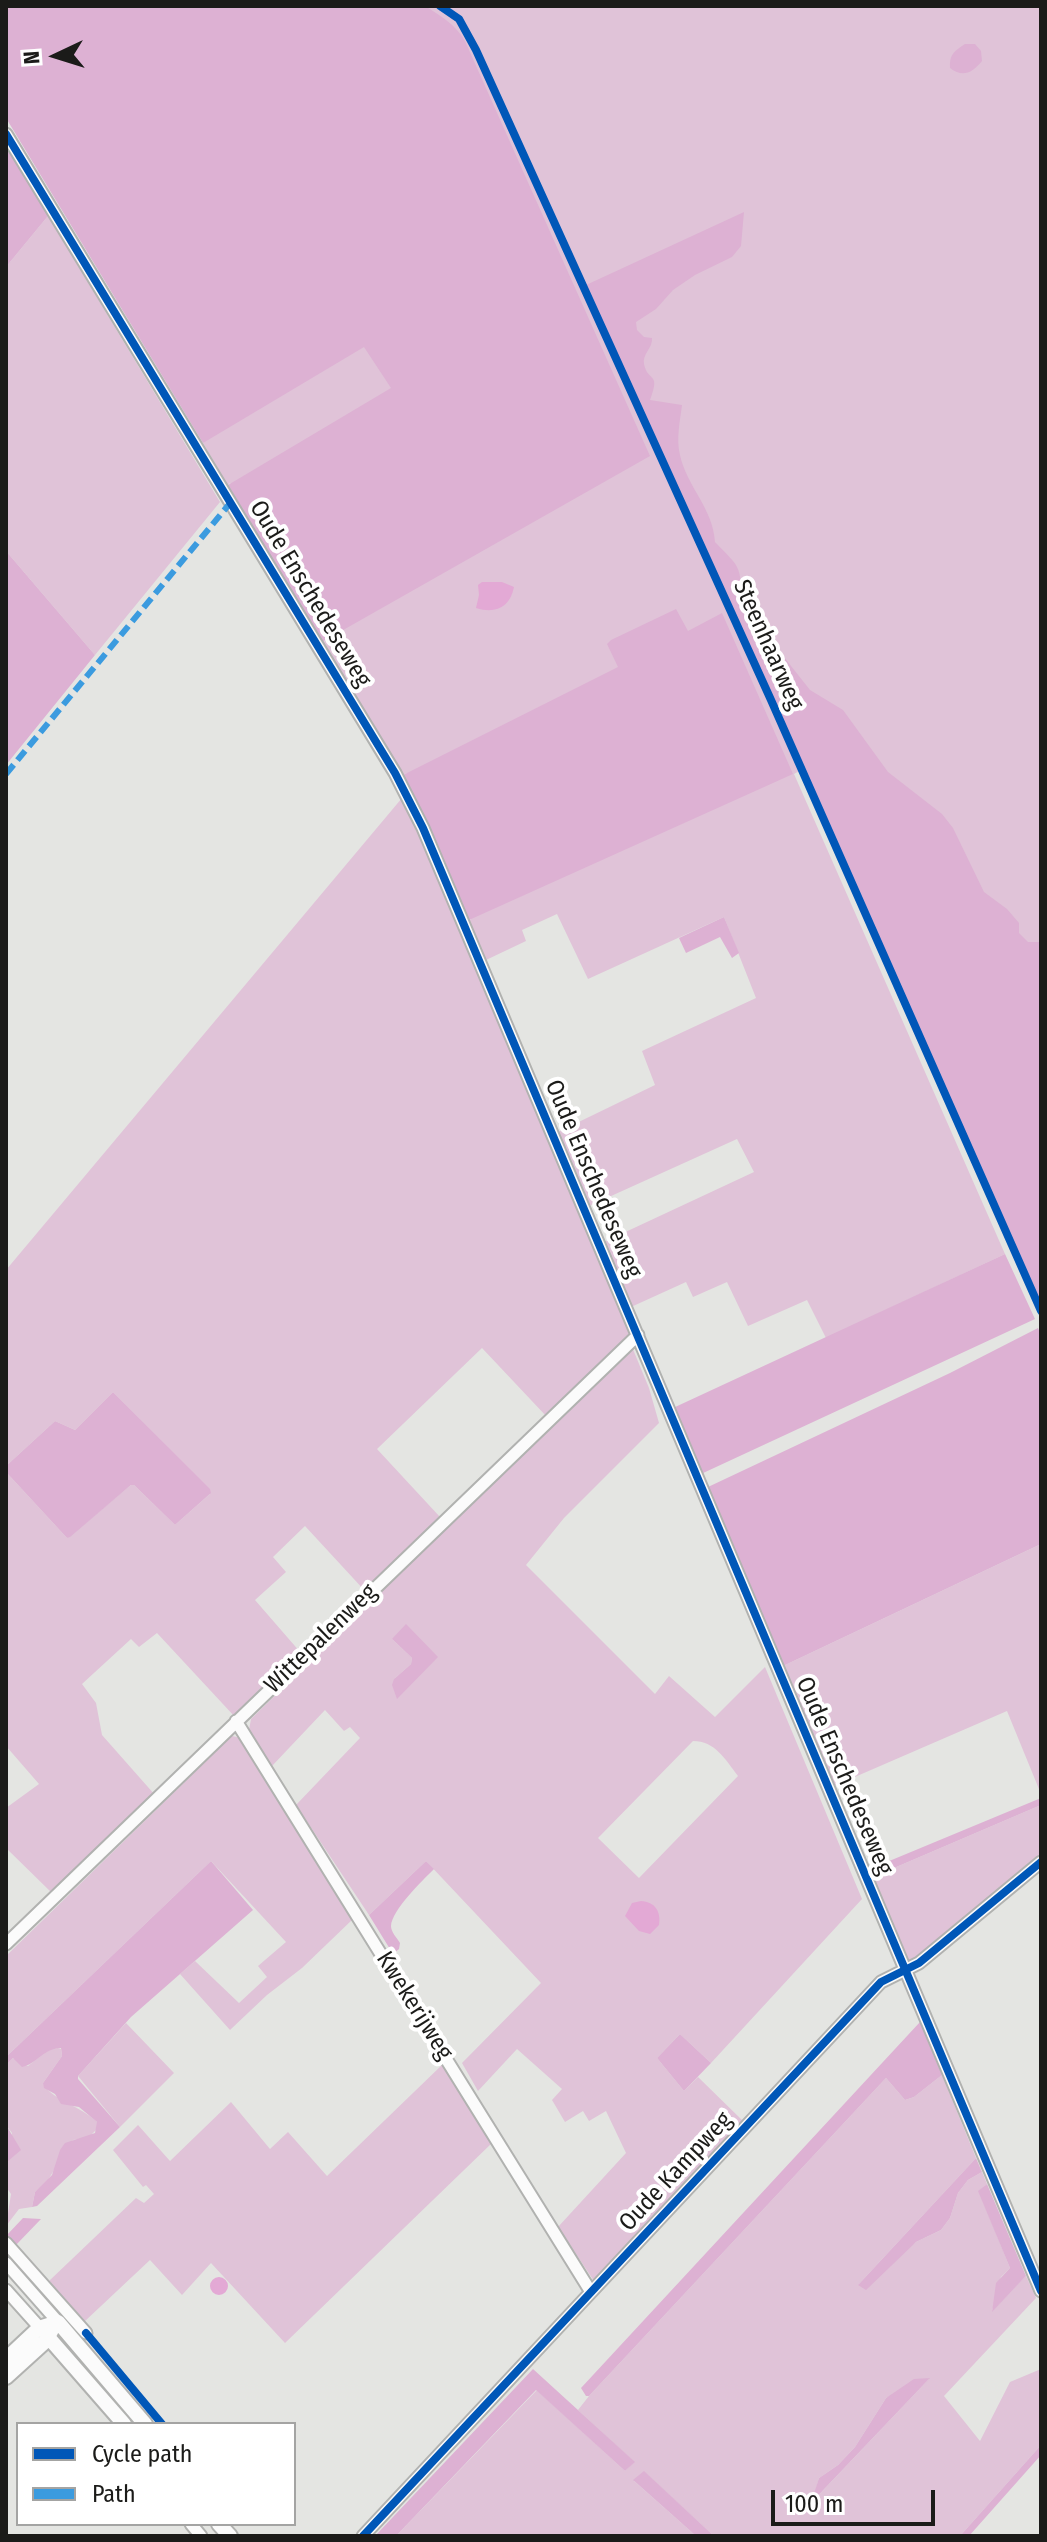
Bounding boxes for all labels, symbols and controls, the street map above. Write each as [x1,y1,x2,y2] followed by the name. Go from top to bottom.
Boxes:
[16,16,96,96] north arrow
[18,50,45,65] text: N
[243,496,377,692] street label: Oude Enschedeseweg
[727,576,809,714] street label: Steenhaarweg
[538,1076,648,1282] street label: Oude Enschedeseweg
[259,1578,383,1700] street label: Wittepalenweg
[789,1673,899,1879] street label: Oude Enschedeseweg
[369,1946,459,2066] street label: Kwekerijweg
[614,2106,738,2238] street label: Oude Kampweg
[16,2422,296,2526] legend
[92,2440,192,2468] text: Cycle path
[775,2474,939,2524] scale bar
[92,2480,136,2508] text: Path
[785,2490,843,2518] text: 100 m

